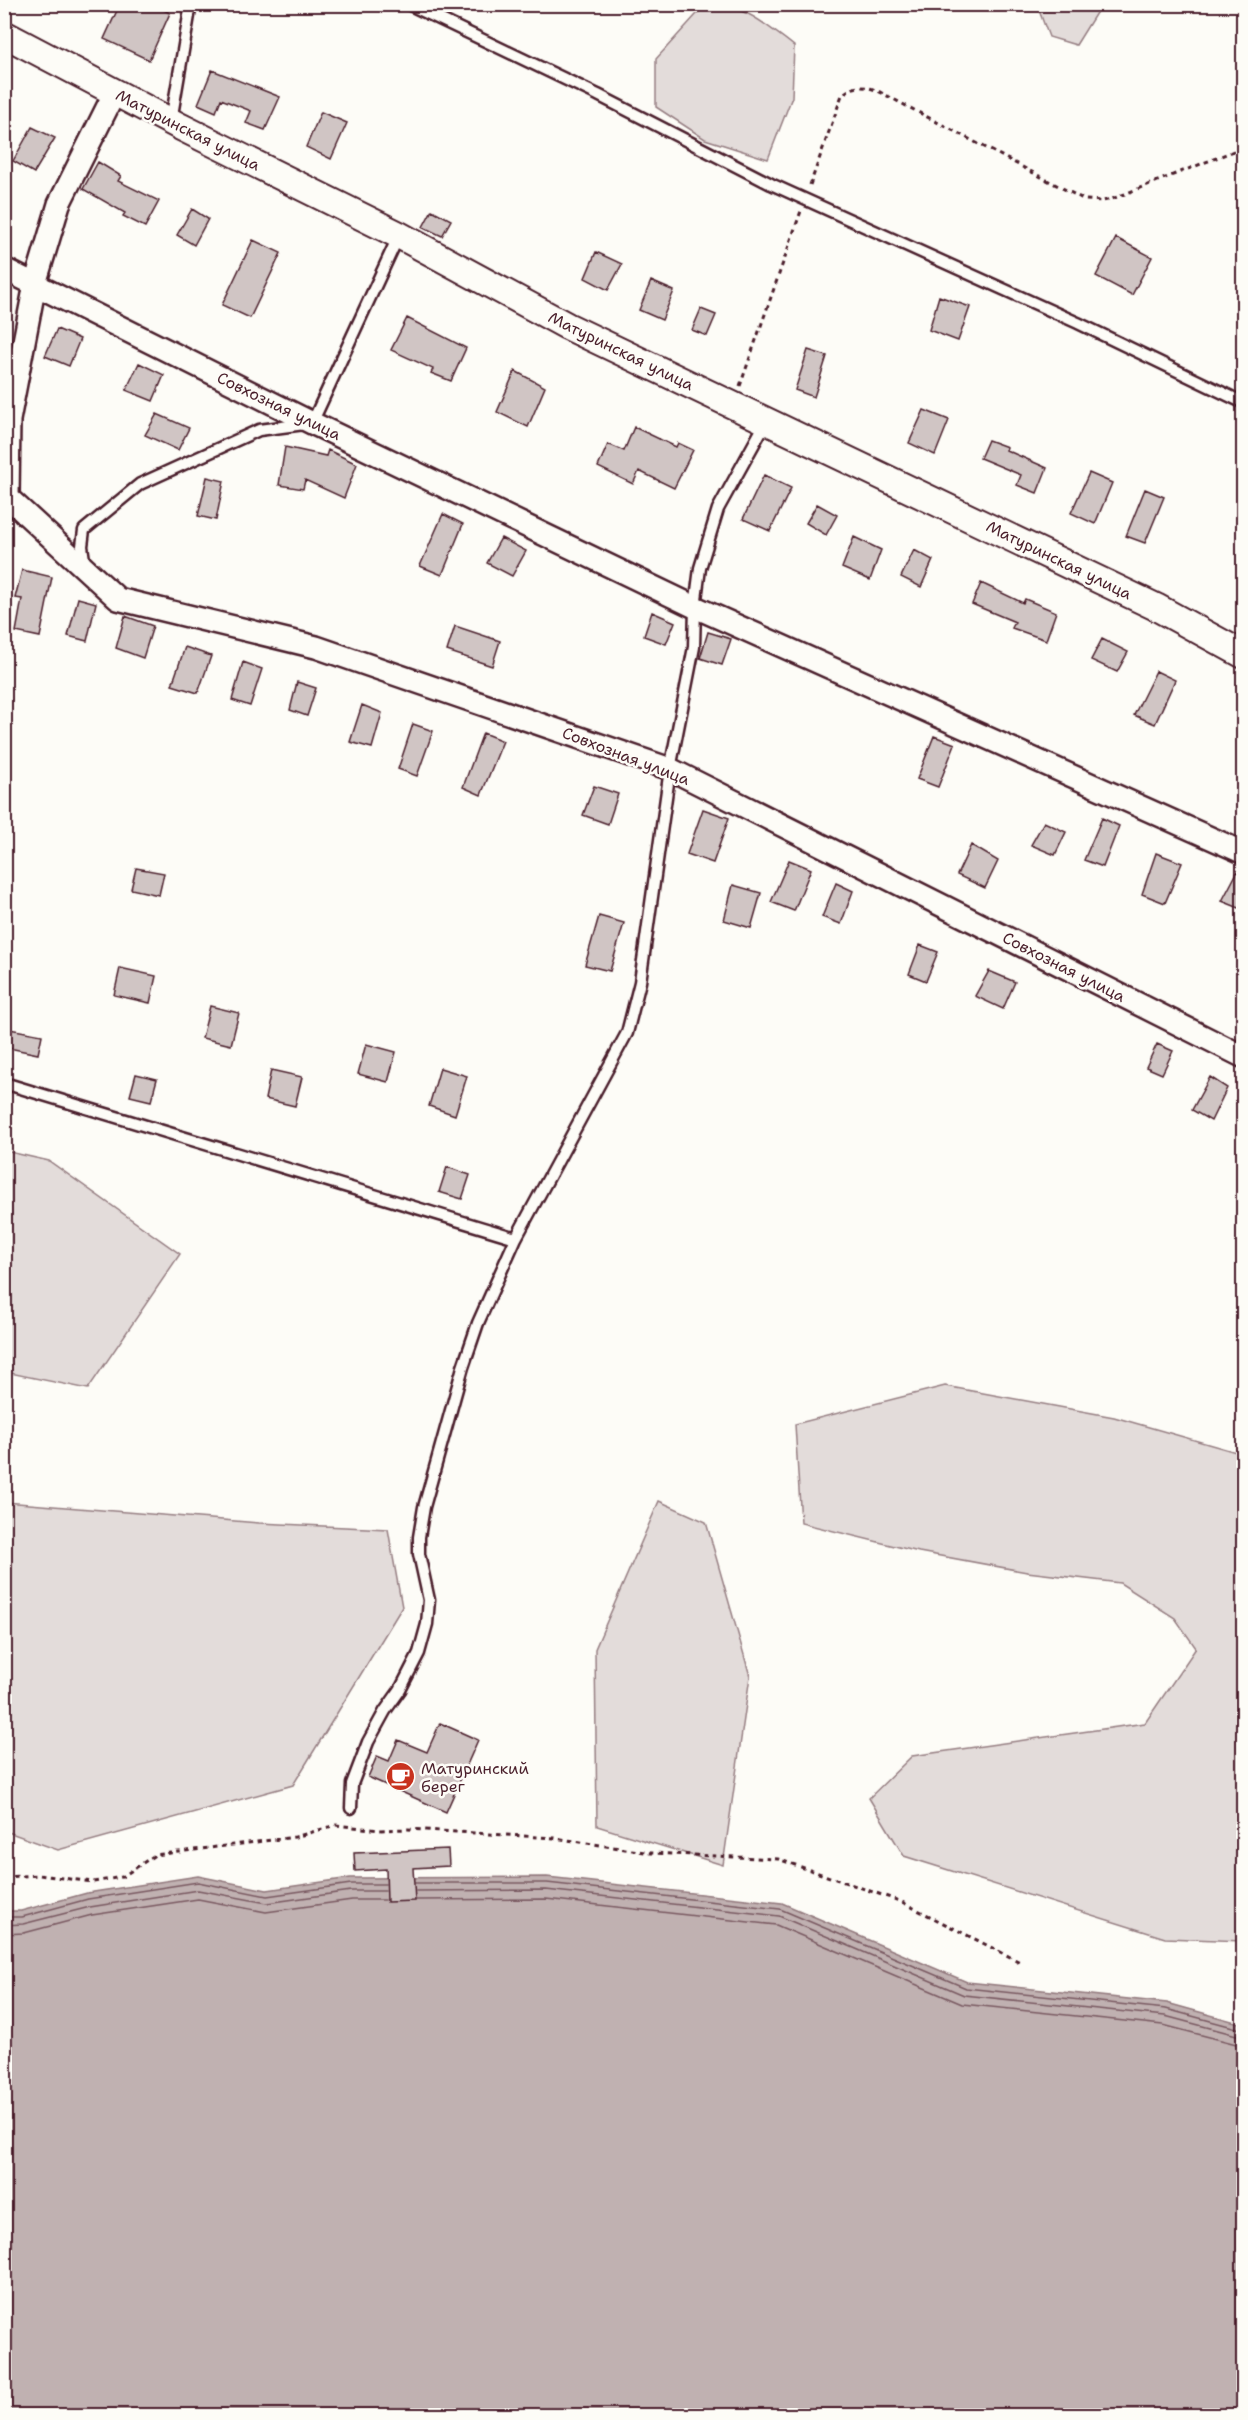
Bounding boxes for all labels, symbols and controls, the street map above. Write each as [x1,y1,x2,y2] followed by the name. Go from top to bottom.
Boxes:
[112,84,264,176] street label: Матуринская улица
[545,307,697,395] street label: Матуринская улица
[214,367,344,445] street label: Совхозная улица
[983,516,1135,604] street label: Матуринская улица
[559,722,693,790] street label: Совхозная улица
[999,927,1129,1007] street label: Совхозная улица
[421,1758,529,1797] place label: Матуринский берег
[384,1761,416,1793] cafe icon: Матуринский берег

